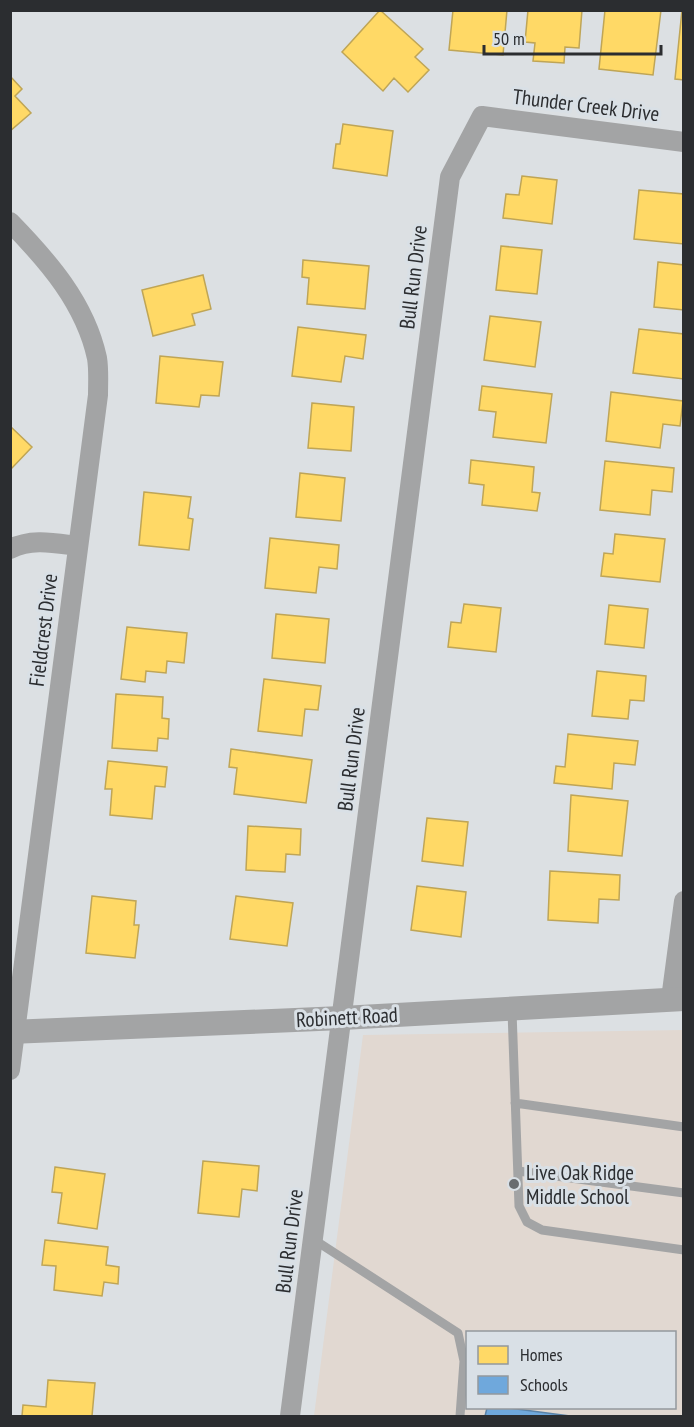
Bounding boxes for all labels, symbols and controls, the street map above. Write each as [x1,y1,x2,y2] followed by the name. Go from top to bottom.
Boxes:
[484,18,661,56] scale bar
[493,27,525,50] text: 50 m
[511,83,661,127] street label: Thunder Creek Drive
[393,224,433,330] street label: Bull Run Drive
[23,572,63,688] street label: Fieldcrest Drive
[331,706,371,812] street label: Bull Run Drive
[295,1001,399,1033] street label: Robinett Road
[526,1159,634,1210] place label: Live Oak Ridge Middle School
[507,1177,521,1191] marker: Live Oak Ridge Middle School
[269,1188,309,1294] street label: Bull Run Drive
[466,1331,676,1409] legend
[520,1343,563,1366] text: Homes
[520,1373,568,1396] text: Schools

